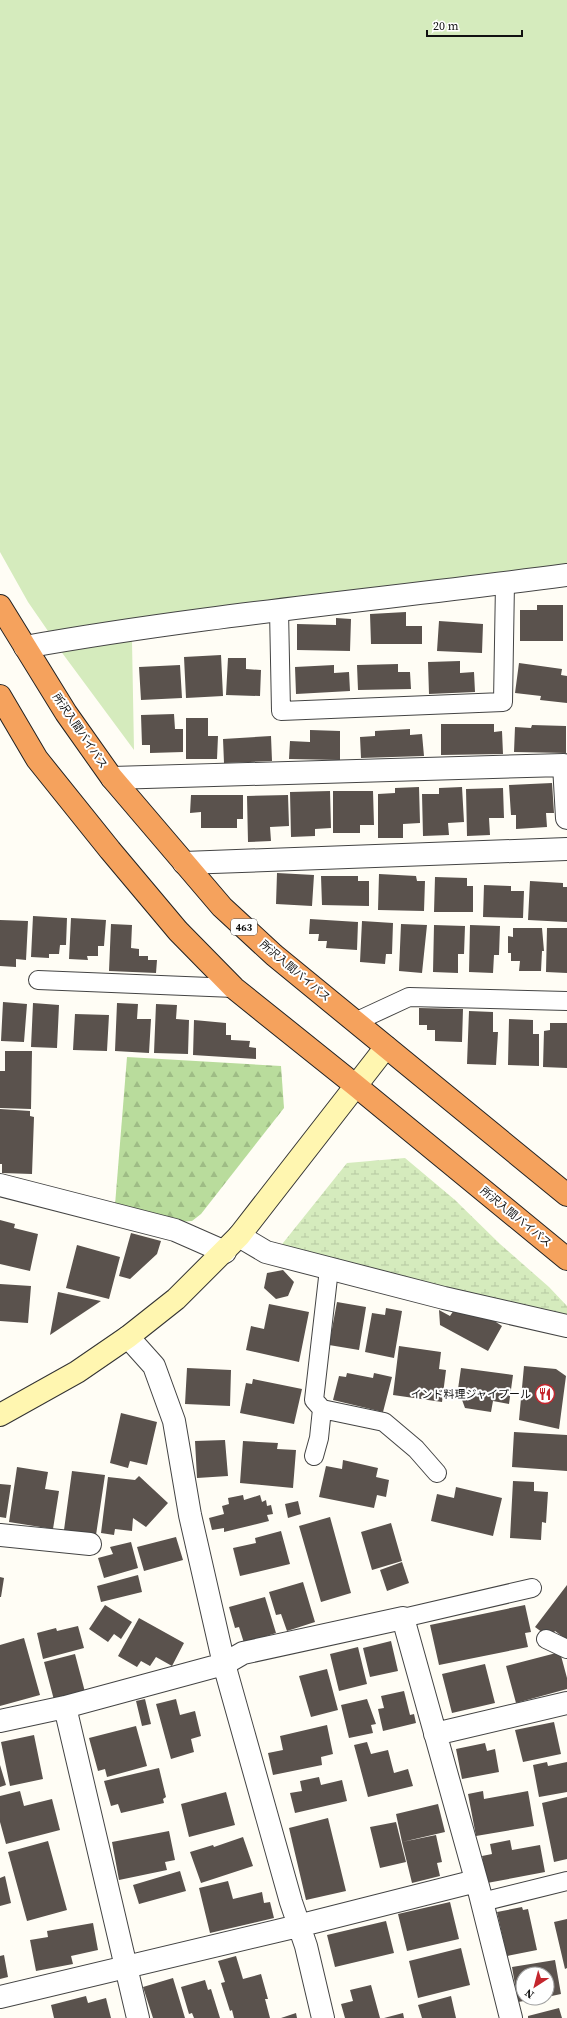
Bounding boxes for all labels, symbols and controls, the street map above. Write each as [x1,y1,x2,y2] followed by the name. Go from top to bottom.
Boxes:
[427,12,522,38] scale bar
[433,18,459,34] text: 20 m
[49,690,111,772] street label: 所沢入間バイパス
[231,919,257,935] road number: 463
[257,937,333,1005] street label: 所沢入間バイパス
[477,1184,555,1250] street label: 所沢入間バイパス
[534,1383,556,1405] restaurant icon: インド料理ジャイプール
[411,1387,531,1402] place label: インド料理ジャイプール
[515,1966,555,2006] north arrow
[522,1985,537,2002] text: N

